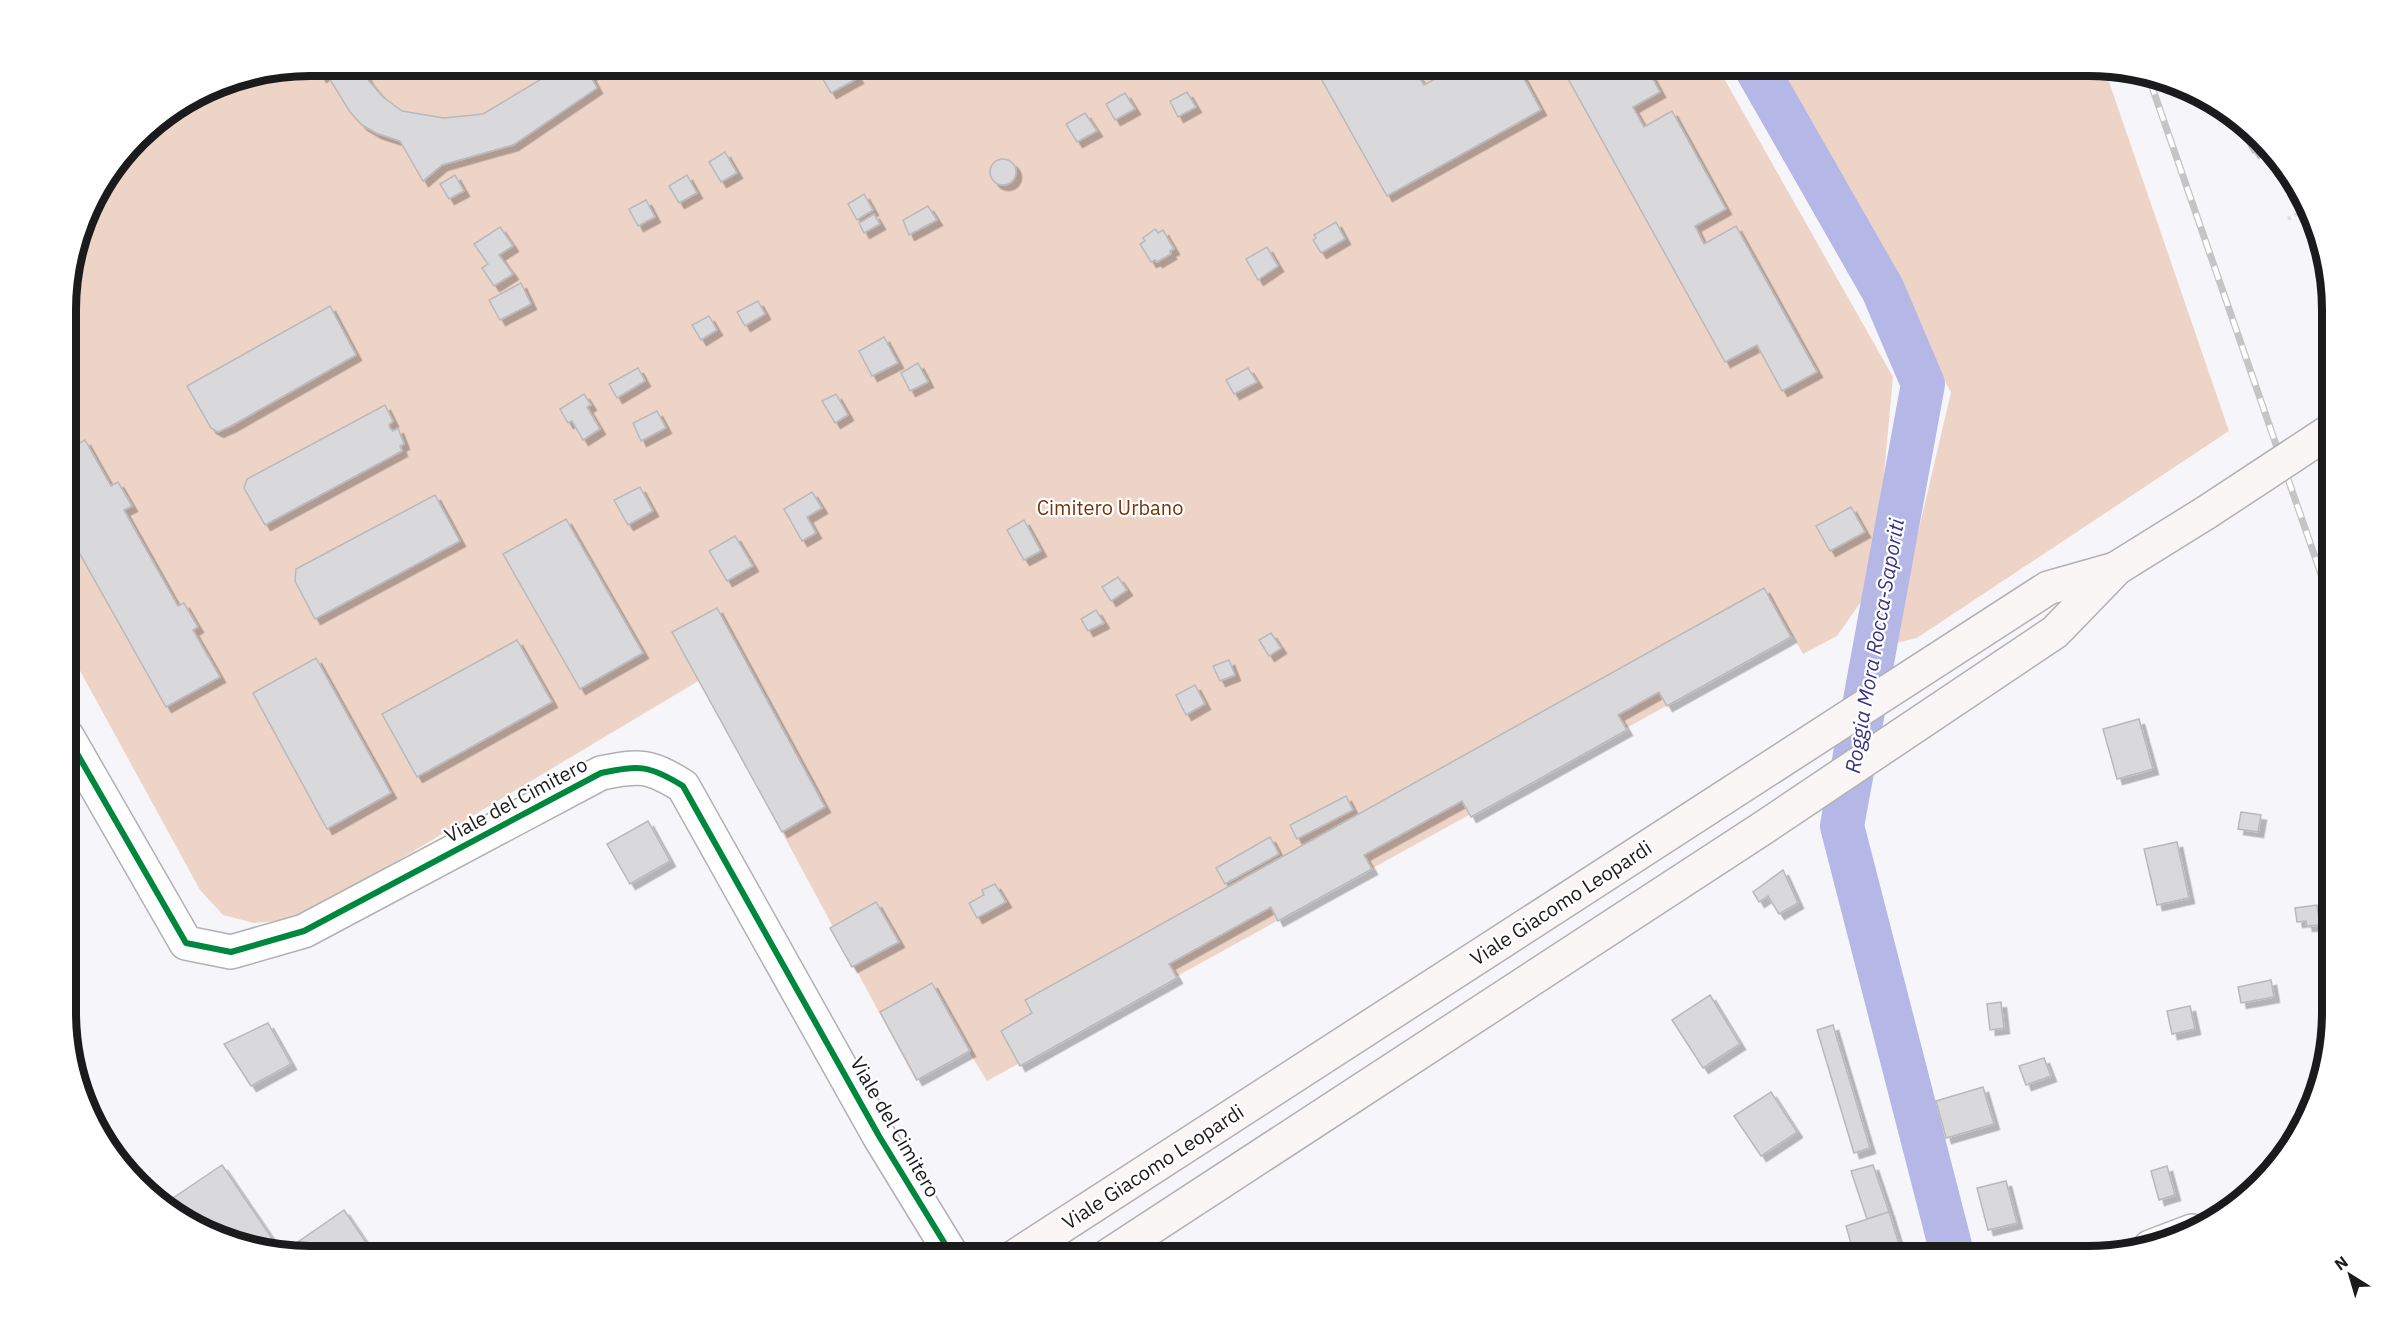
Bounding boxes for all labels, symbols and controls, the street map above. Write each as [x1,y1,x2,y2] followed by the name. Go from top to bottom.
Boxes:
[1037,494,1183,521] park label: Cimitero Urbano
[1838,516,1910,775] water label: Roggia Mora Rocca-Saporiti
[440,751,592,849] street label: Viale del Cimitero
[1465,834,1657,971] street label: Viale Giacomo Leopardi
[844,1052,947,1202] street label: Viale del Cimitero
[1057,1098,1249,1235] street label: Viale Giacomo Leopardi
[2320,1245,2380,1305] north arrow
[2330,1252,2352,1274] text: N

